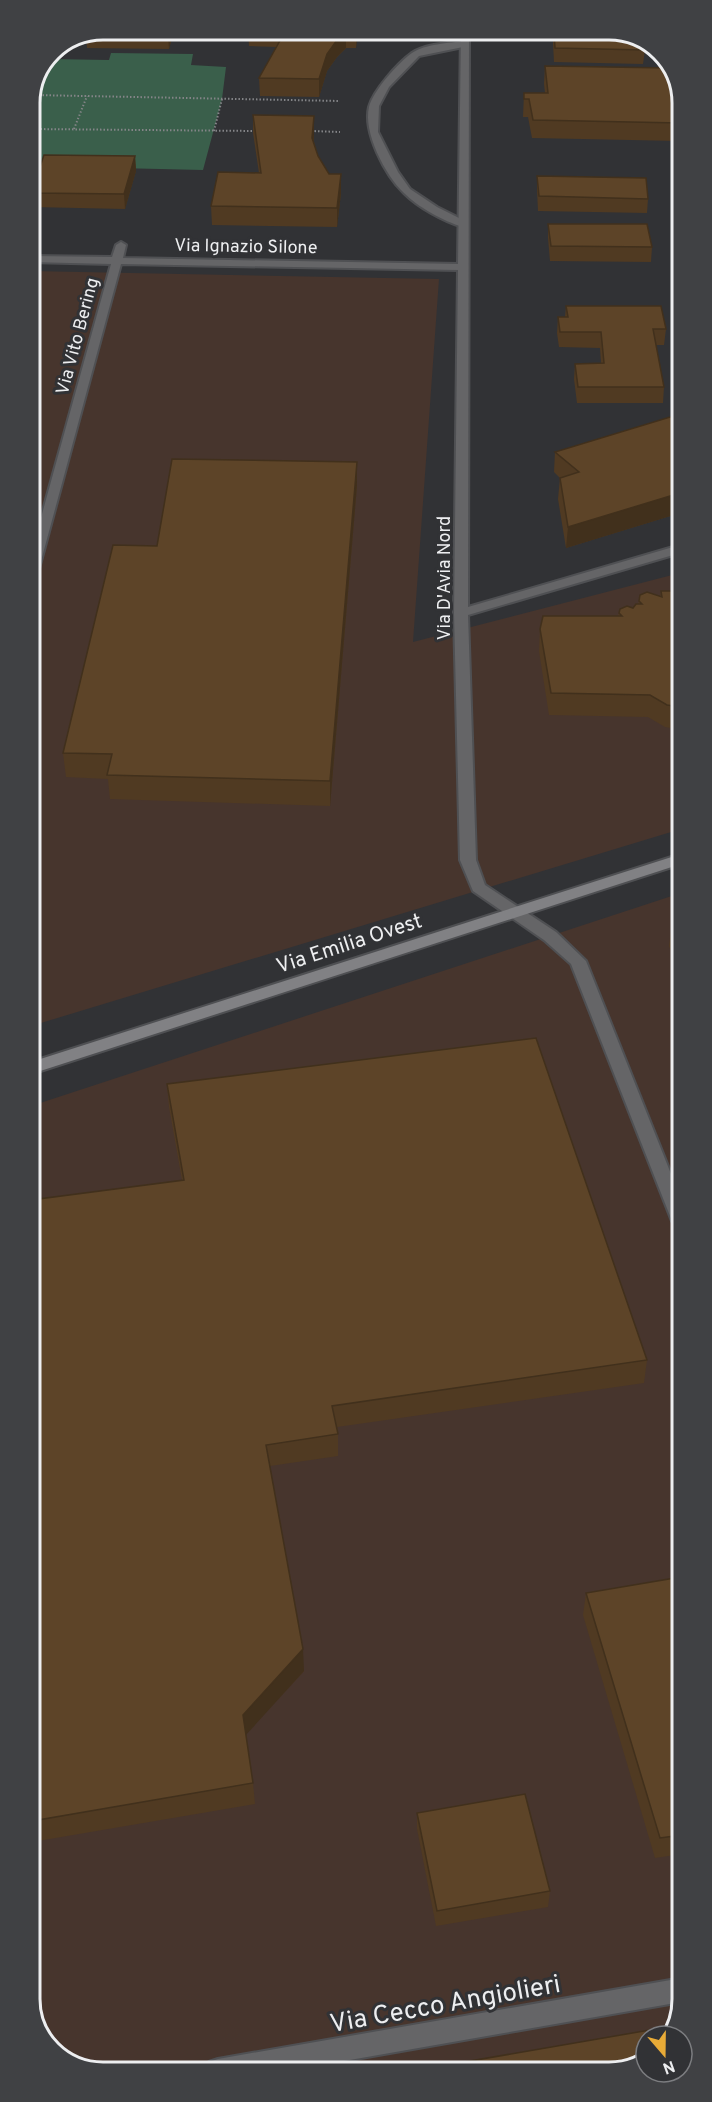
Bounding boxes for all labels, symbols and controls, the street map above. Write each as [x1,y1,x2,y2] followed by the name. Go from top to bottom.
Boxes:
[174,235,318,260] street label: Via Ignazio Silone
[52,275,105,397] street label: Via Vito Bering
[434,516,457,640] street label: Via D'Avia Nord
[273,908,426,981] street label: Via Emilia Ovest
[328,1969,563,2042] street label: Via Cecco Angiolieri
[634,2024,694,2084] north arrow
[660,2055,677,2078] text: N

